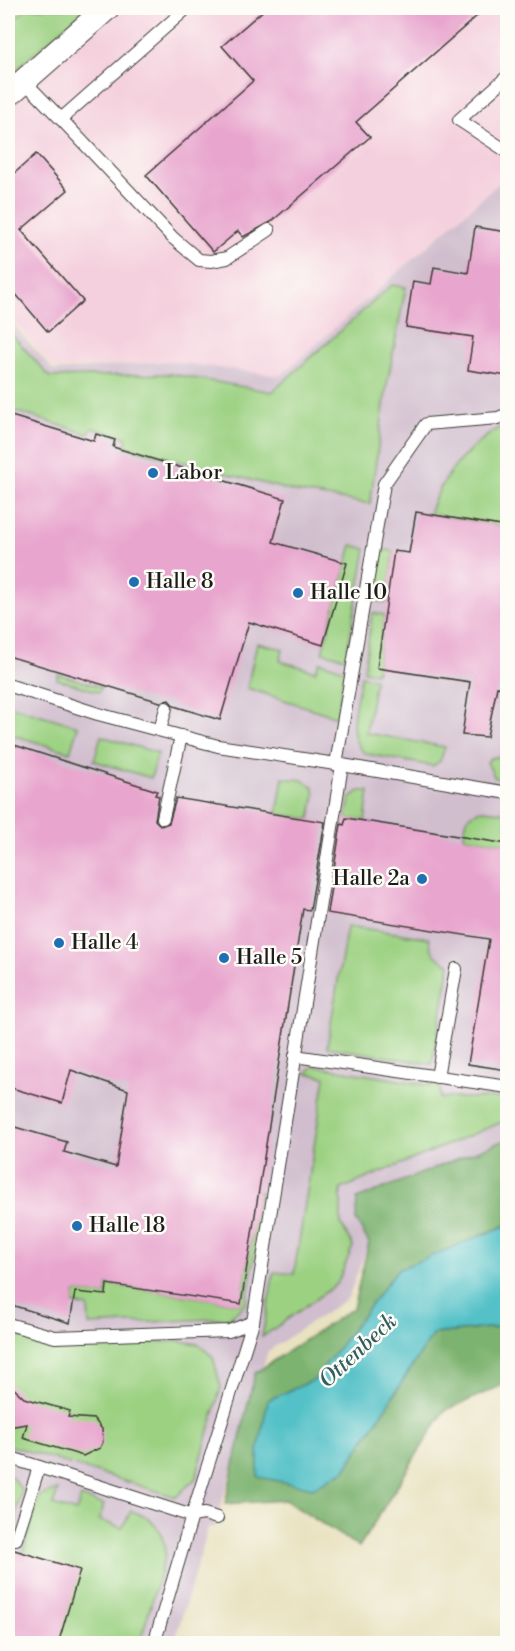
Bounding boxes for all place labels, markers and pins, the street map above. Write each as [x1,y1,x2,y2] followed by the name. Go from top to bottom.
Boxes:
[165,460,222,486] place label: Labor
[146,466,160,480] marker: Labor
[146,569,214,595] place label: Halle 8
[127,575,141,589] marker: Halle 8
[310,580,387,606] place label: Halle 10
[291,586,305,600] marker: Halle 10
[333,866,410,892] place label: Halle 2a
[415,872,429,886] marker: Halle 2a
[71,930,138,956] place label: Halle 4
[52,936,66,950] marker: Halle 4
[236,945,302,971] place label: Halle 5
[217,951,231,965] marker: Halle 5
[89,1213,165,1239] place label: Halle 18
[70,1219,84,1233] marker: Halle 18

